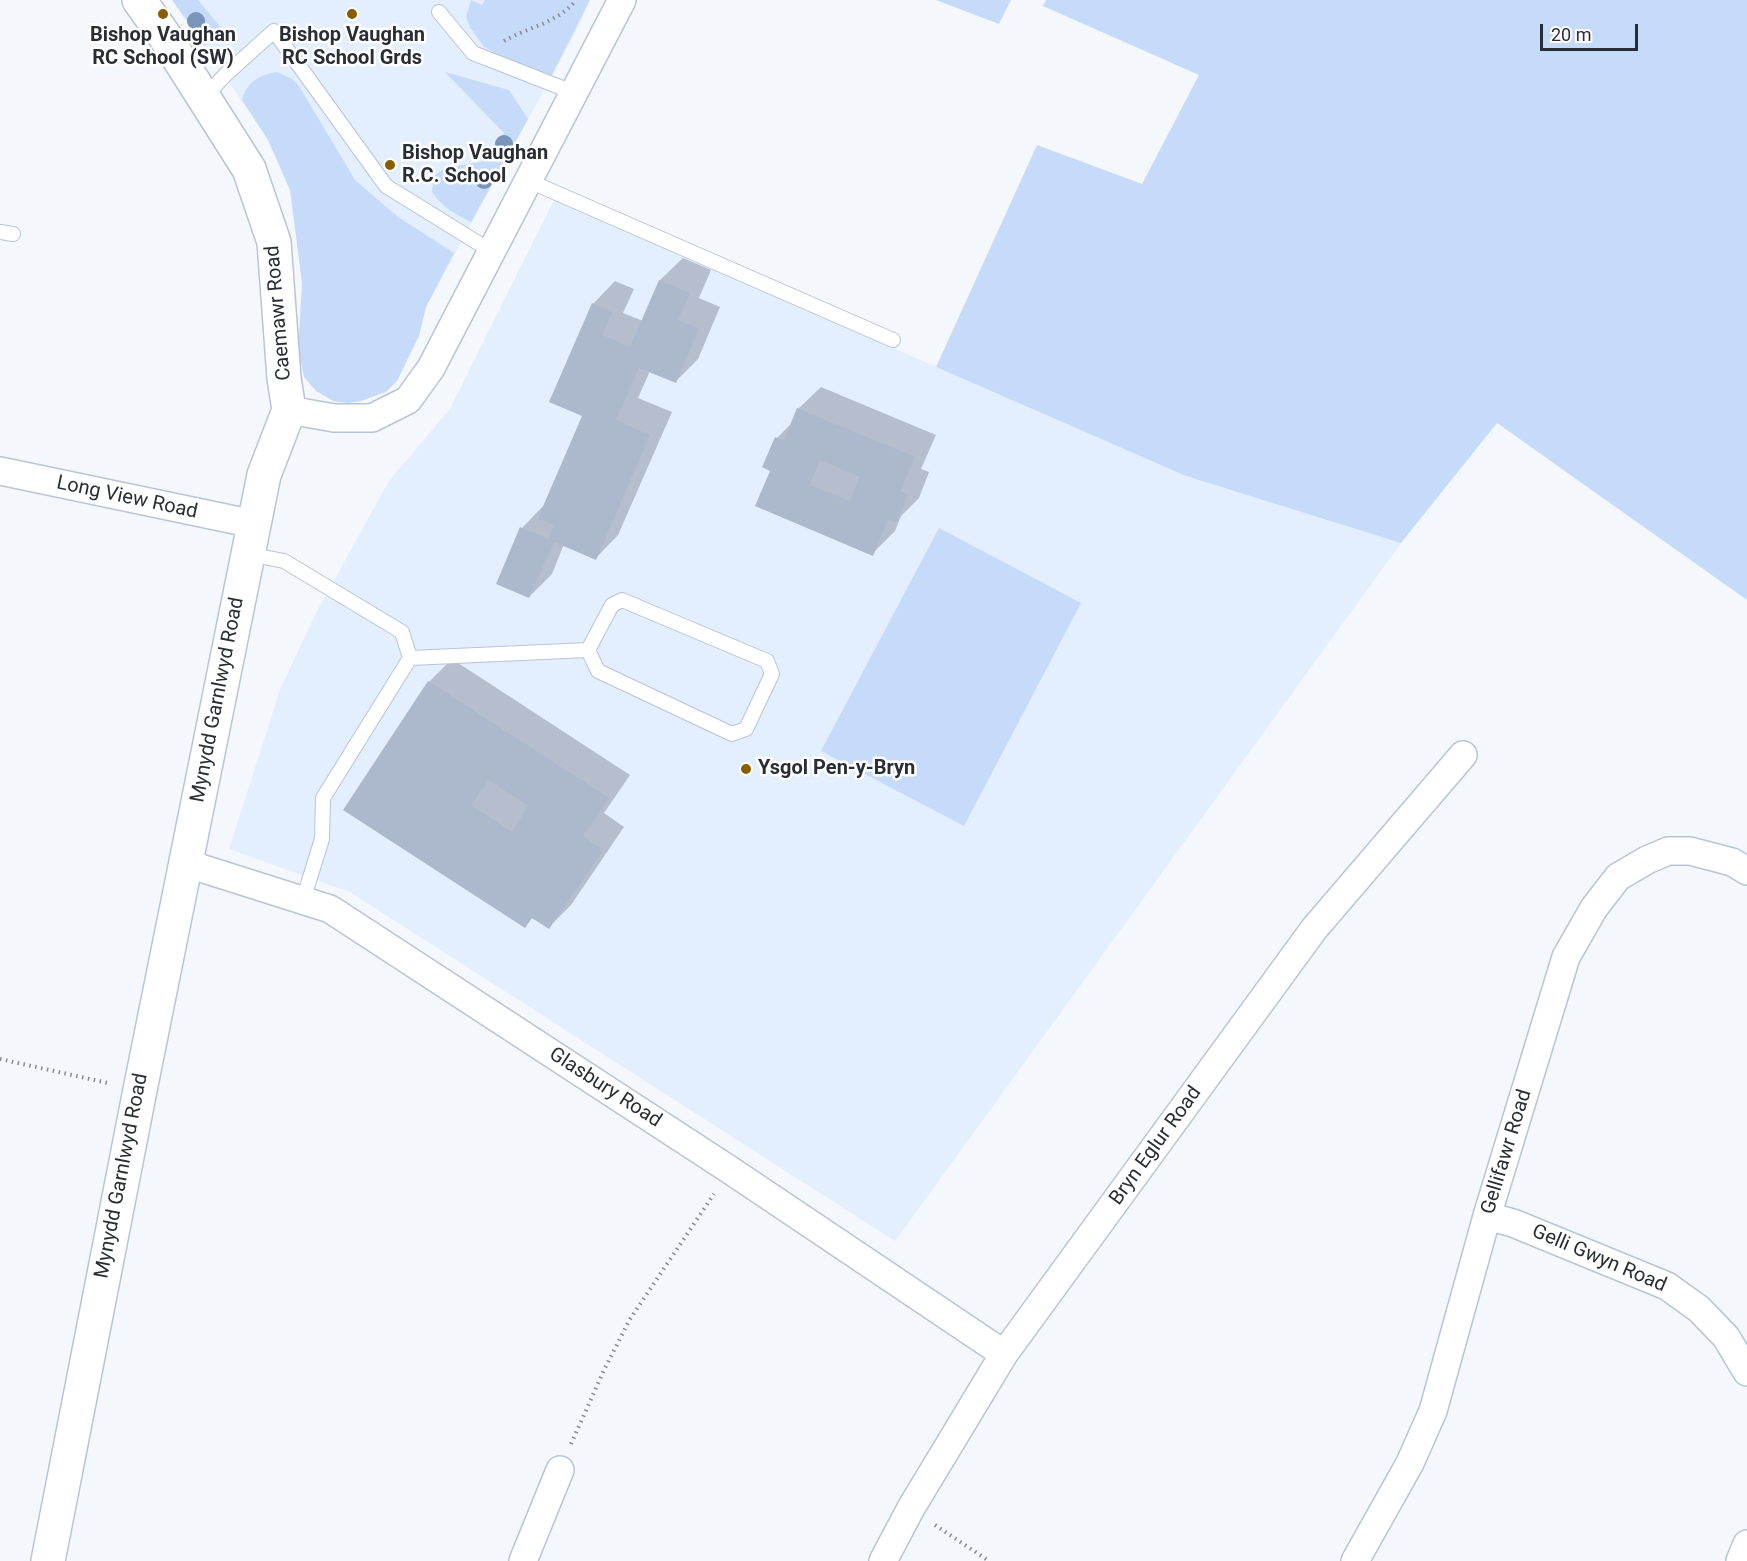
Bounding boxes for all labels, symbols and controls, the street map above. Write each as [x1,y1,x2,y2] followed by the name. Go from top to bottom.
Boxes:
[156,7,170,21] marker: Bishop Vaughan RC School (SW)
[345,7,359,21] marker: Bishop Vaughan RC School Grds
[1543,12,1640,50] scale bar
[90,24,236,71] place label: Bishop Vaughan RC School (SW)
[279,24,425,71] place label: Bishop Vaughan RC School Grds
[1551,24,1591,45] text: 20 m
[402,142,548,189] place label: Bishop Vaughan R.C. School
[383,158,397,172] marker: Bishop Vaughan R.C. School
[261,244,297,382] street label: Caemawr Road
[54,471,200,525] street label: Long View Road
[186,595,250,805] street label: Mynydd Garnlwyd Road
[758,757,915,781] place label: Ysgol Pen-y-Bryn
[739,762,753,776] marker: Ysgol Pen-y-Bryn
[544,1043,666,1133] street label: Glasbury Road
[90,1071,154,1281] street label: Mynydd Garnlwyd Road
[1105,1082,1207,1210] street label: Bryn Eglur Road
[1477,1087,1537,1217] street label: Gellifawr Road
[1528,1220,1670,1298] street label: Gelli Gwyn Road

